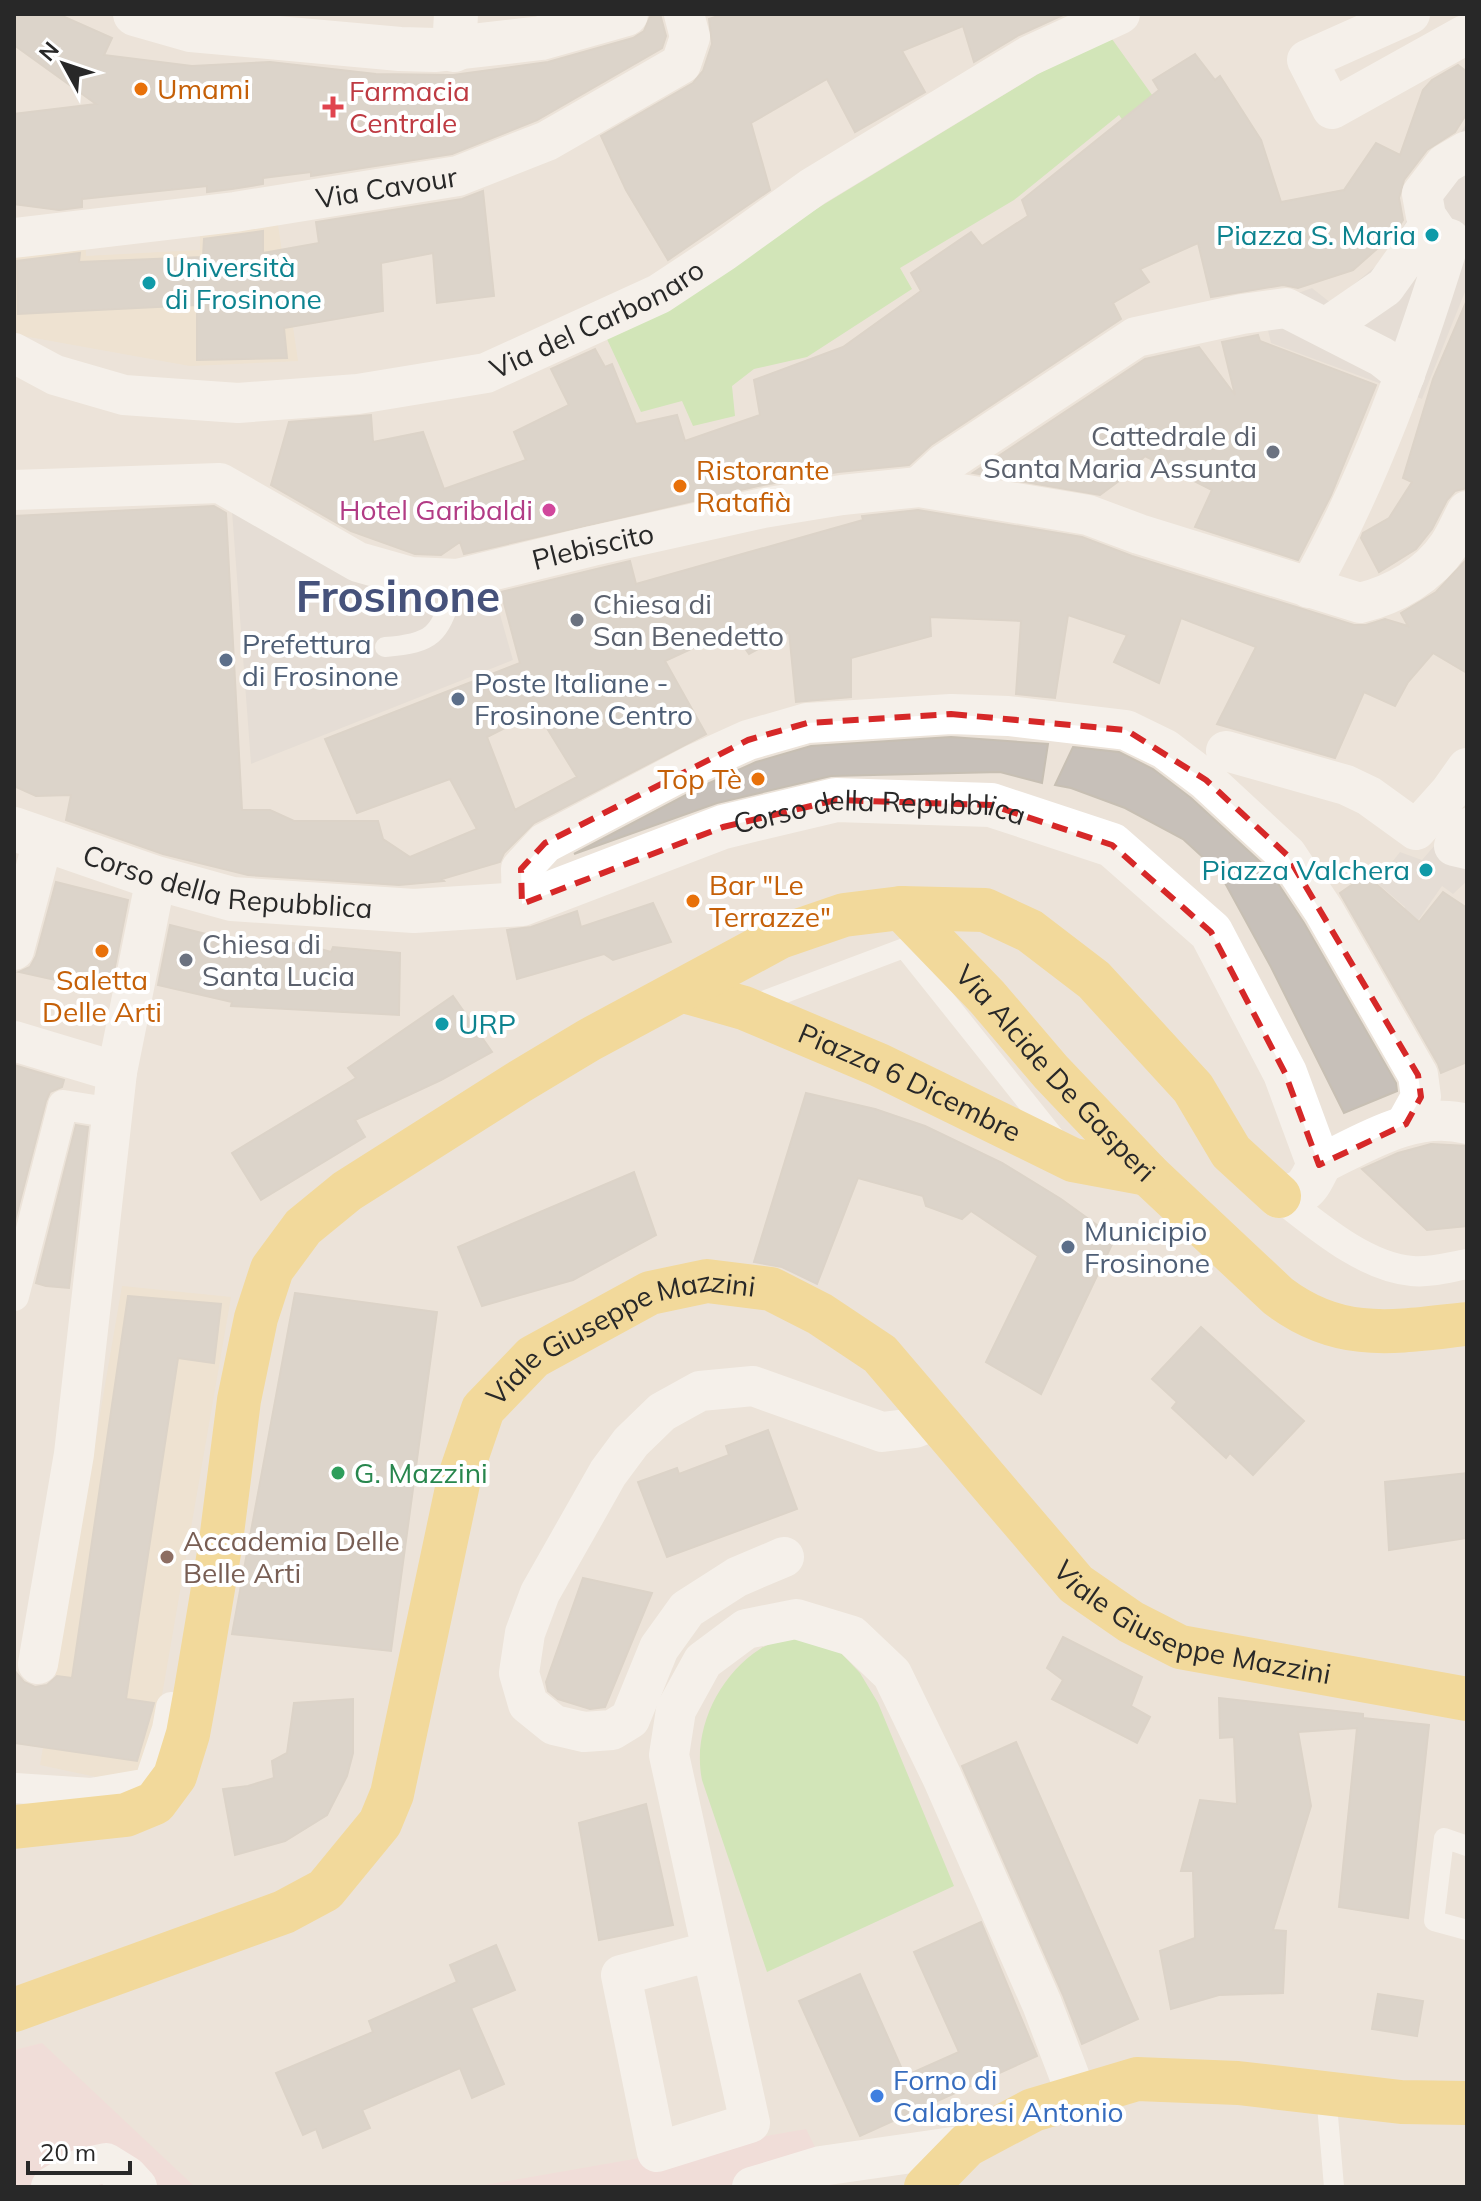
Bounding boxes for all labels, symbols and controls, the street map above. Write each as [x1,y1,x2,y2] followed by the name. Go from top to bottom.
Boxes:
[24,24,104,104] north arrow
[33,36,65,67] text: N
[157,71,250,106] place label: Umami
[349,73,470,140] place label: Farmacia Centrale
[132,80,150,98] marker: Umami
[324,98,342,116] marker: Farmacia Centrale
[313,158,460,216] street label: Via Cavour
[1216,217,1416,252] place label: Piazza S. Maria
[1423,226,1441,244] marker: Piazza S. Maria
[165,249,322,316] place label: Università di Frosinone
[484,251,710,386] street label: Via del Carbonaro
[140,274,158,292] marker: Università di Frosinone
[983,418,1257,485] place label: Cattedrale di Santa Maria Assunta
[1264,443,1282,461] marker: Cattedrale di Santa Maria Assunta
[696,452,830,519] place label: Ristorante Ratafià
[671,477,689,495] marker: Ristorante Ratafià
[339,492,533,527] place label: Hotel Garibaldi
[540,501,558,519] marker: Hotel Garibaldi
[528,515,657,577] street label: Plebiscito
[296,568,500,623] district label: Frosinone
[593,586,784,653] place label: Chiesa di San Benedetto
[568,611,586,629] marker: Chiesa di San Benedetto
[242,626,399,693] place label: Prefettura di Frosinone
[217,651,235,669] marker: Prefettura di Frosinone
[474,665,693,732] place label: Poste Italiane - Frosinone Centro
[449,690,467,708] marker: Poste Italiane - Frosinone Centro
[657,761,742,796] place label: Top Tè
[749,770,767,788] marker: Top Tè
[730,782,1031,841] street label: Corso della Repubblica
[79,836,374,925] street label: Corso della Repubblica
[1202,852,1410,887] place label: Piazza Valchera
[1417,861,1435,879] marker: Piazza Valchera
[709,867,831,934] place label: Bar "Le Terrazze"
[684,892,702,910] marker: Bar "Le Terrazze"
[202,926,355,993] place label: Chiesa di Santa Lucia
[93,942,111,960] marker: Saletta Delle Arti
[177,951,195,969] marker: Chiesa di Santa Lucia
[948,957,1163,1189] street label: Via Alcide De Gasperi
[42,962,162,1029] place label: Saletta Delle Arti
[458,1006,516,1041] place label: URP
[433,1015,451,1033] marker: URP
[793,1015,1027,1149] street label: Piazza 6 Dicembre
[1084,1213,1210,1280] place label: Municipio Frosinone
[1059,1238,1077,1256] marker: Municipio Frosinone
[478,1262,758,1412] street label: Viale Giuseppe Mazzini
[354,1455,488,1490] place label: G. Mazzini
[329,1464,347,1482] marker: G. Mazzini
[183,1523,400,1590] place label: Accademia Delle Belle Arti
[158,1548,176,1566] marker: Accademia Delle Belle Arti
[1046,1553,1334,1691] street label: Viale Giuseppe Mazzini
[893,2062,1124,2129] place label: Forno di Calabresi Antonio
[868,2087,886,2105] marker: Forno di Calabresi Antonio
[28,2125,130,2175] scale bar
[40,2137,96,2167] text: 20 m

